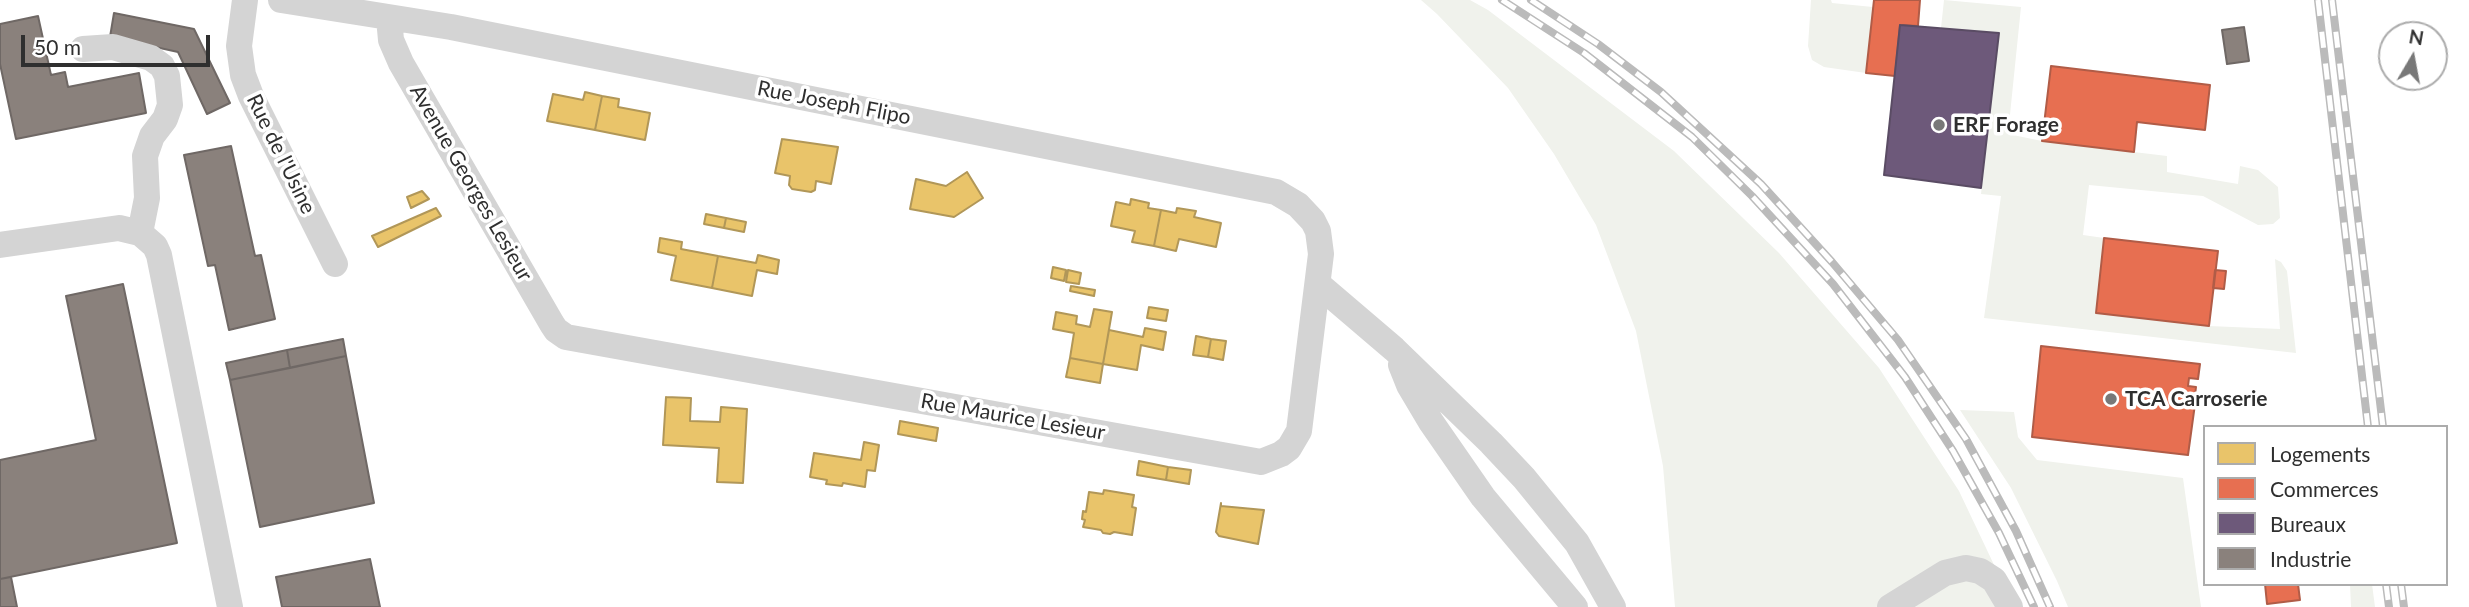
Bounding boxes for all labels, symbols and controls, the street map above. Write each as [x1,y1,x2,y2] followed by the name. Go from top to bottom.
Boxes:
[24,21,214,65] scale bar
[2378,21,2448,91] north arrow
[2407,24,2426,49] text: N
[34,34,81,59] text: 50 m
[755,76,913,130] street label: Rue Joseph Flipo
[404,80,538,286] street label: Avenue Georges Lesieur
[241,90,321,218] street label: Rue de l'Usine
[1953,112,2059,138] place label: ERF Forage
[1931,117,1947,133] marker: ERF Forage
[2125,386,2267,412] place label: TCA Carroserie
[919,388,1107,446] street label: Rue Maurice Lesieur
[2103,391,2119,407] marker: TCA Carroserie
[2203,425,2448,586] legend
[2270,441,2370,466] text: Logements
[2270,476,2379,501] text: Commerces
[2270,511,2346,536] text: Bureaux
[2270,546,2351,571] text: Industrie

